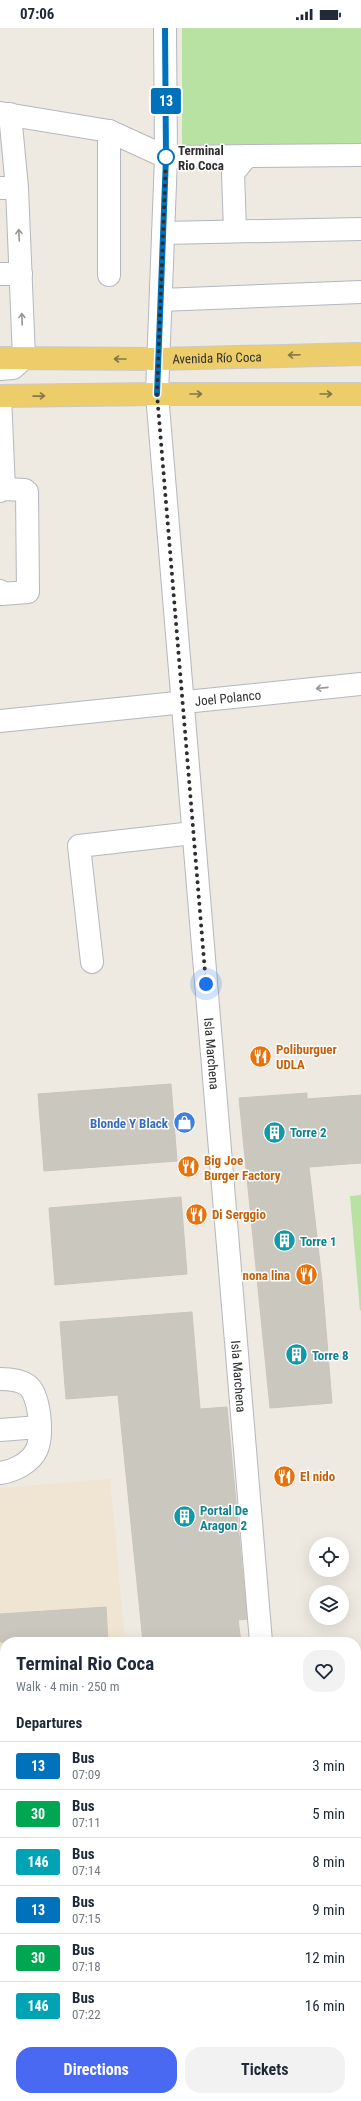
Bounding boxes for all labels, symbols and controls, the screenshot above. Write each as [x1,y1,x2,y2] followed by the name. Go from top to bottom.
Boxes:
[20,5,54,23] text: 07:06
[148,88,184,114] line badge: 13
[159,93,173,109] text: 13
[178,143,224,173] place label: Terminal Rio Coca
[157,148,175,166] marker: Terminal Rio Coca
[15,229,22,242] one-way arrow
[18,313,26,326] one-way arrow
[172,349,262,366] street label: Avenida Río Coca
[288,352,301,359] one-way arrow
[114,355,127,363] one-way arrow
[189,390,202,398] one-way arrow
[319,390,332,398] one-way arrow
[32,392,45,400] one-way arrow
[316,684,329,692] one-way arrow
[194,687,262,709] street label: Joel Polanco
[196,974,216,994] your location
[201,1017,222,1090] street label: Isla Marchena
[276,1042,337,1072] place label: Poliburguer UDLA
[247,1043,273,1069] restaurant icon: Poliburguer UDLA
[171,1110,197,1136] shop icon: Blonde Y Black
[90,1116,169,1131] place label: Blonde Y Black
[262,1119,288,1145] building icon: Torre 2
[290,1125,327,1140] place label: Torre 2
[204,1153,281,1183] place label: Big Joe Burger Factory
[176,1154,202,1180] restaurant icon: Big Joe Burger Factory
[184,1201,210,1227] restaurant icon: Di Serggio
[212,1207,266,1222] place label: Di Serggio
[272,1228,298,1254] building icon: Torre 1
[300,1234,337,1249] place label: Torre 1
[293,1262,319,1288] restaurant icon: nona lina
[243,1268,290,1283] place label: nona lina
[228,1340,249,1413] street label: Isla Marchena
[283,1342,309,1368] building icon: Torre 8
[312,1348,349,1363] place label: Torre 8
[272,1463,298,1489] restaurant icon: El nido
[300,1469,336,1484] place label: El nido
[200,1503,248,1533] place label: Portal De Aragon 2
[172,1504,198,1530] building icon: Portal De Aragon 2
[309,1537,349,1625] map controls
[309,1537,349,1577] button: locate
[309,1585,349,1625] button: layers
[303,1650,345,1692] button: heart
[16,1652,154,1675] text: Terminal Rio Coca
[16,1679,120,1694] text: Walk · 4 min · 250 m
[16,1714,82,1732] text: Departures
[72,1749,95,1767] text: Bus
[312,1757,345,1775] text: 3 min
[31,1758,45,1774] text: 13
[72,1767,101,1782] text: 07:09
[72,1797,95,1815] text: Bus
[312,1805,345,1823] text: 5 min
[31,1806,45,1822] text: 30
[72,1815,101,1830] text: 07:11
[72,1845,95,1863] text: Bus
[312,1853,345,1871] text: 8 min
[27,1854,49,1870] text: 146
[72,1863,101,1878] text: 07:14
[72,1893,95,1911] text: Bus
[312,1901,345,1919] text: 9 min
[31,1902,45,1918] text: 13
[72,1911,101,1926] text: 07:15
[72,1941,95,1959] text: Bus
[305,1949,345,1967] text: 12 min
[31,1950,45,1966] text: 30
[72,1959,101,1974] text: 07:18
[72,1989,95,2007] text: Bus
[305,1997,345,2015] text: 16 min
[27,1998,49,2014] text: 146
[72,2007,101,2022] text: 07:22
[16,2047,177,2093] button: Directions
[185,2047,345,2093] button: Tickets

